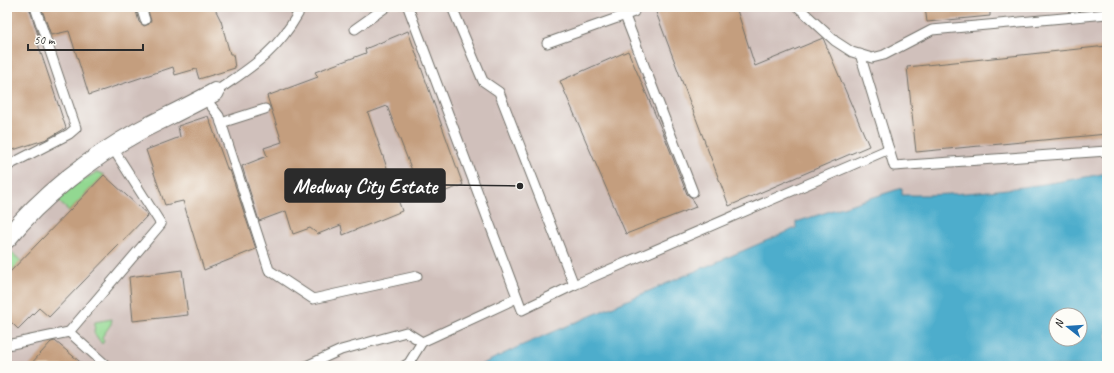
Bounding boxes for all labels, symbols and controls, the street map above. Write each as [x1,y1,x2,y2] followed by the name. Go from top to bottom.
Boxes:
[28,26,143,52] scale bar
[34,32,56,48] text: 50 m
[285,169,445,202] callout: Medway City Estate
[293,173,439,200] text: Medway City Estate
[1048,307,1088,347] north arrow
[1051,317,1067,329] text: N

